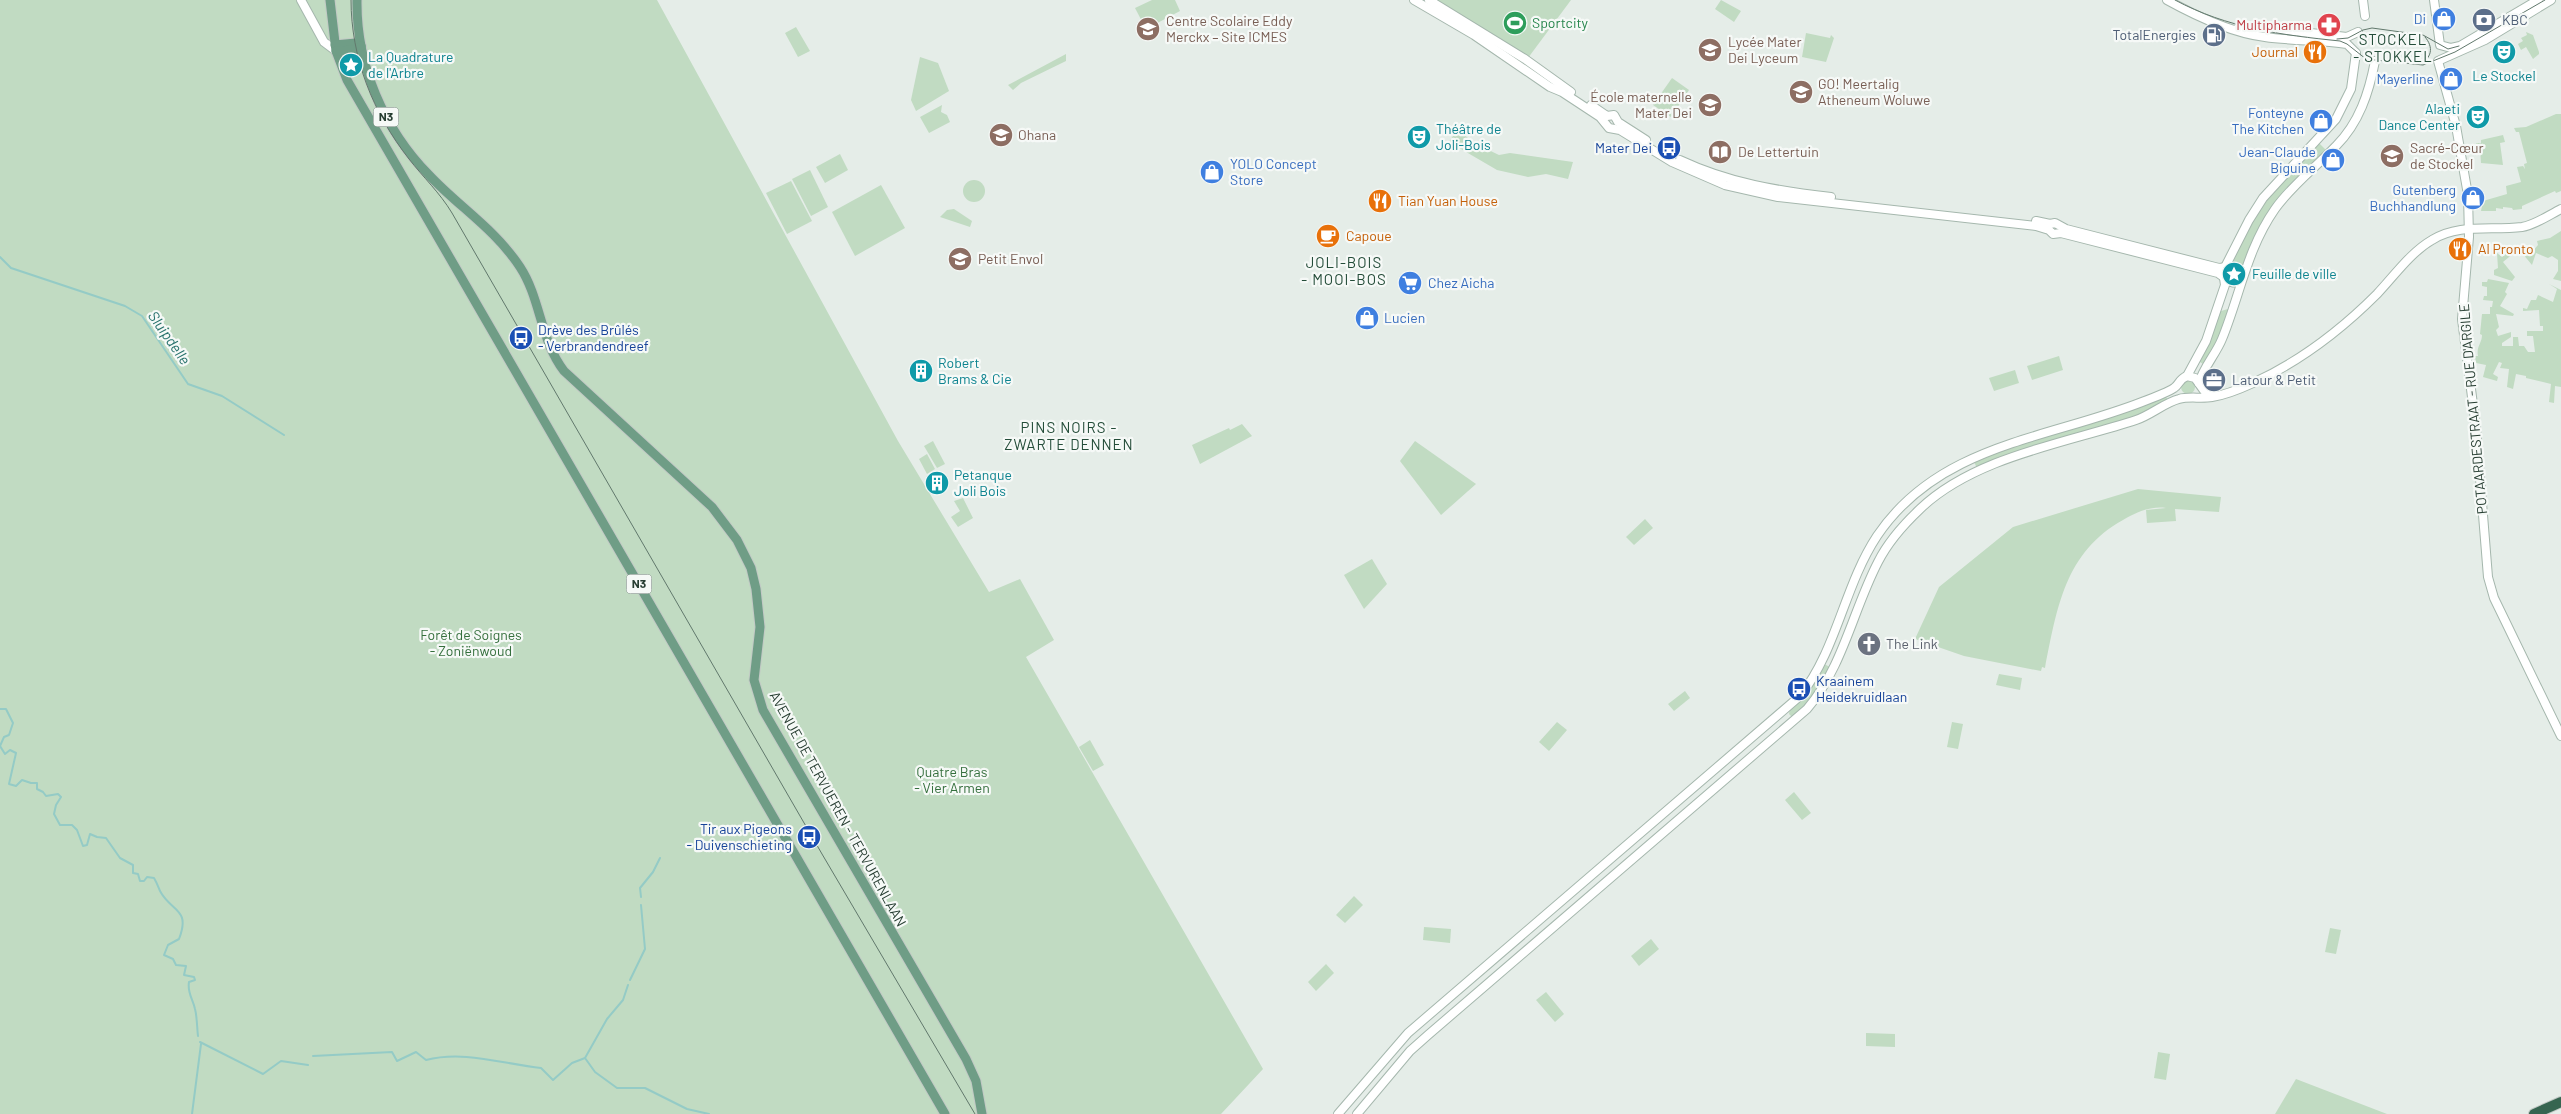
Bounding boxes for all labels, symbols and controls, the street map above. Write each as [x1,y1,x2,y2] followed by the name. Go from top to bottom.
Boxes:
[2431,6,2457,32] shop icon: Di
[2471,7,2497,33] bank icon: KBC
[1502,10,1528,36] sports icon: Sportcity
[2414,10,2426,27] place label: Di
[2502,11,2528,28] place label: KBC
[1166,12,1293,45] place label: Centre Scolaire Eddy Merckx – Site ICMES
[2316,12,2342,38] pharmacy icon: Multipharma
[1532,14,1589,31] place label: Sportcity
[1135,16,1161,42] school or university icon: Centre Scolaire Eddy Merckx – Site ICMES
[2236,16,2312,33] place label: Multipharma
[2201,22,2227,48] fuel station icon: TotalEnergies
[2113,26,2196,43] place label: TotalEnergies
[2353,30,2433,65] district label: STOCKEL - STOKKEL
[1728,33,1802,66] place label: Lycée Mater Dei Lyceum
[1697,37,1723,63] school or university icon: Lycée Mater Dei Lyceum
[2302,39,2328,65] restaurant icon: Journal
[2491,39,2517,65] theatre icon: Le Stockel
[2252,43,2298,60] place label: Journal
[368,48,454,81] place label: La Quadrature de l'Arbre
[338,52,364,78] place icon: La Quadrature de l'Arbre
[2438,66,2464,92] shop icon: Mayerline
[2472,67,2536,84] place label: Le Stockel
[2376,70,2434,87] place label: Mayerline
[1818,75,1930,108] place label: GO! Meertalig Atheneum Woluwe
[1788,79,1814,105] school or university icon: GO! Meertalig Atheneum Woluwe
[1590,88,1692,121] place label: École maternelle Mater Dei
[1697,92,1723,118] school or university icon: École maternelle Mater Dei
[2378,100,2460,133] place label: Alaeti Dance Center
[2232,104,2304,137] place label: Fonteyne The Kitchen
[2465,104,2491,130] theatre icon: Alaeti Dance Center
[374,108,398,126] road number: N3
[2308,108,2334,134] shop icon: Fonteyne The Kitchen
[1436,120,1501,153] place label: Théâtre de Joli-Bois
[988,122,1014,148] school or university icon: Ohana
[1406,124,1432,150] theatre icon: Théâtre de Joli-Bois
[1018,126,1056,143] place label: Ohana
[1656,135,1682,161] bus stop icon: Mater Dei
[1595,139,1652,156] place label: Mater Dei
[1707,139,1733,165] library icon: De Lettertuin
[2410,139,2484,172] place label: Sacré-Cœur de Stockel
[1738,143,1819,160] place label: De Lettertuin
[2239,143,2316,176] place label: Jean-Claude Biguine
[2379,143,2405,169] school or university icon: Sacré-Cœur de Stockel
[2320,147,2346,173] shop icon: Jean-Claude Biguine
[1230,155,1317,188] place label: YOLO Concept Store
[1199,159,1225,185] shop icon: YOLO Concept Store
[2370,181,2456,214] place label: Gutenberg Buchhandlung
[2460,185,2486,211] shop icon: Gutenberg Buchhandlung
[1367,188,1393,214] restaurant icon: Tian Yuan House
[1398,192,1498,209] place label: Tian Yuan House
[1315,223,1341,249] cafe icon: Capoue
[1346,227,1392,244] place label: Capoue
[2447,236,2473,262] restaurant icon: Al Pronto
[2478,240,2534,257] place label: Al Pronto
[947,246,973,272] school or university icon: Petit Envol
[978,250,1043,267] place label: Petit Envol
[1301,253,1387,288] district label: JOLI-BOIS - MOOI-BOS
[2221,261,2247,287] place icon: Feuille de ville
[2252,265,2337,282] place label: Feuille de ville
[1397,270,1423,296] supermarket icon: Chez Aicha
[1428,274,1495,291] place label: Chez Aicha
[2455,303,2490,515] street label: POTAARDESTRAAT - RUE D'ARGILE
[1354,305,1380,331] shop icon: Lucien
[145,307,195,368] water label: Sluipdelle
[1384,309,1425,326] place label: Lucien
[538,321,649,354] place label: Drève des Brûlés - Verbrandendreef
[508,325,534,351] bus stop icon: Drève des Brûlés - Verbrandendreef
[938,354,1012,387] place label: Robert Brams & Cie
[908,358,934,384] building icon: Robert Brams & Cie
[2201,367,2227,393] office icon: Latour & Petit
[2232,371,2316,388] place label: Latour & Petit
[1004,418,1134,453] district label: PINS NOIRS - ZWARTE DENNEN
[954,466,1012,499] place label: Petanque Joli Bois
[924,470,950,496] building icon: Petanque Joli Bois
[626,574,652,594] road number: N3
[420,626,522,659] park label: Forêt de Soignes - Zoniënwoud
[1856,631,1882,657] church icon: The Link
[1886,635,1938,652] place label: The Link
[1816,672,1907,705] place label: Kraainem Heidekruidlaan
[1786,676,1812,702] bus stop icon: Kraainem Heidekruidlaan
[767,688,910,929] street label: AVENUE DE TERVUEREN - TERVURENLAAN
[914,763,990,796] park label: Quatre Bras - Vier Armen
[687,820,792,853] place label: Tir aux Pigeons - Duivenschieting
[796,824,822,850] bus stop icon: Tir aux Pigeons - Duivenschieting

